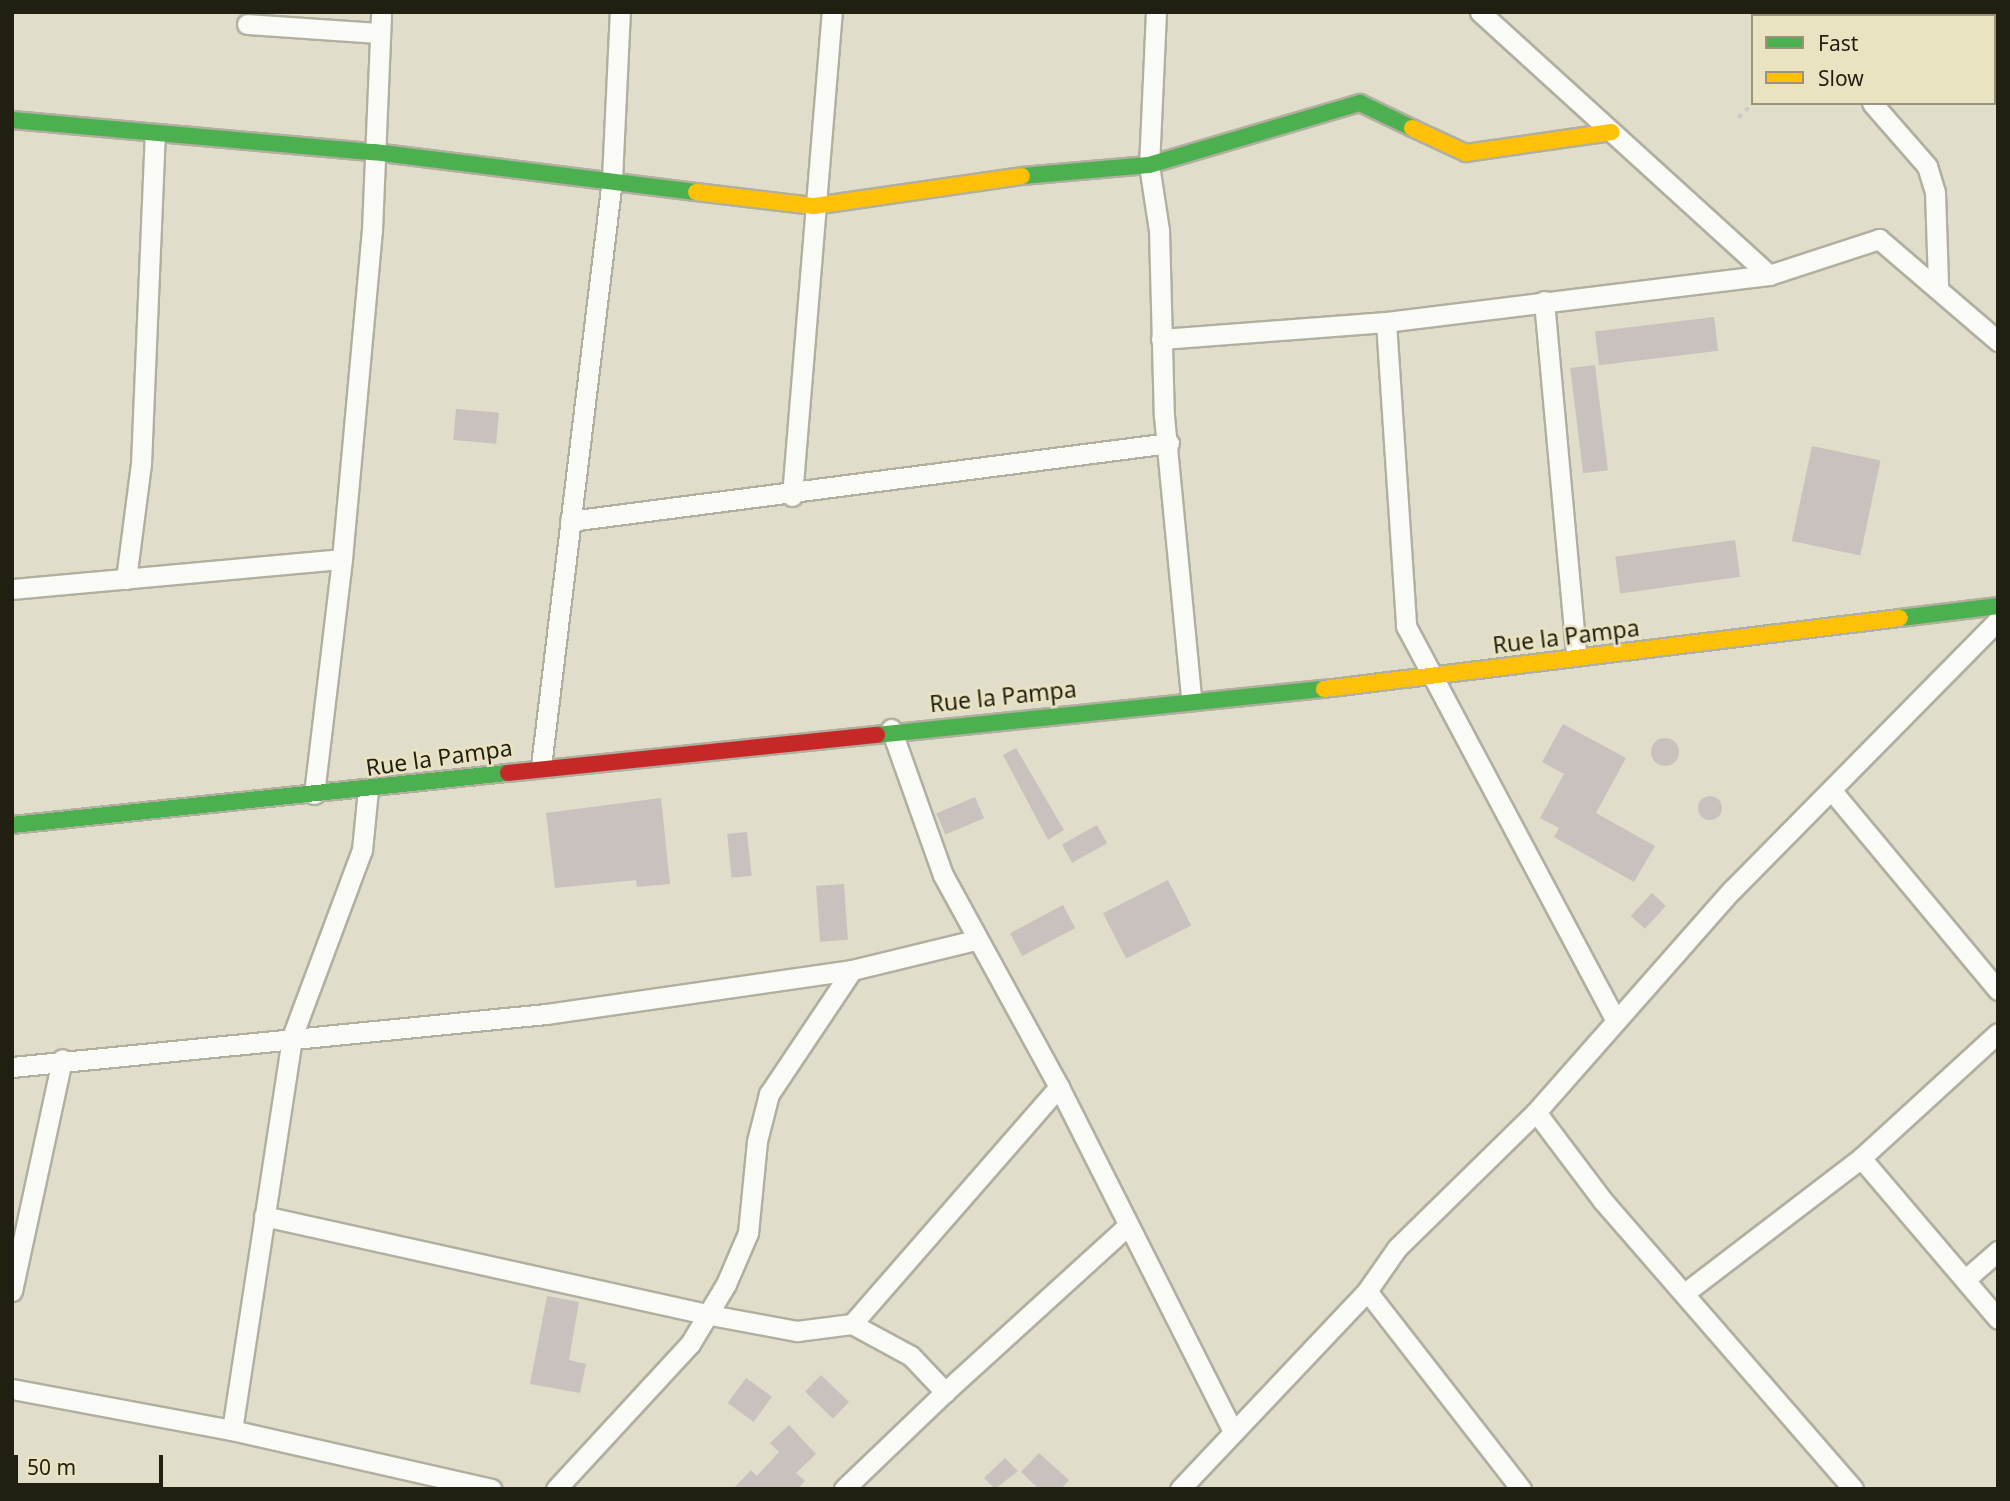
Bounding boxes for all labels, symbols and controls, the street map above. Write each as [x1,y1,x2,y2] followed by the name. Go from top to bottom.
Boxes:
[1751,14,1996,105] legend
[1818,29,1858,57] text: Fast
[1818,64,1864,92] text: Slow
[1491,613,1641,659] street label: Rue la Pampa
[928,675,1078,717] street label: Rue la Pampa
[364,733,514,781] street label: Rue la Pampa
[18,1442,166,1486] scale bar
[27,1453,76,1481] text: 50 m

